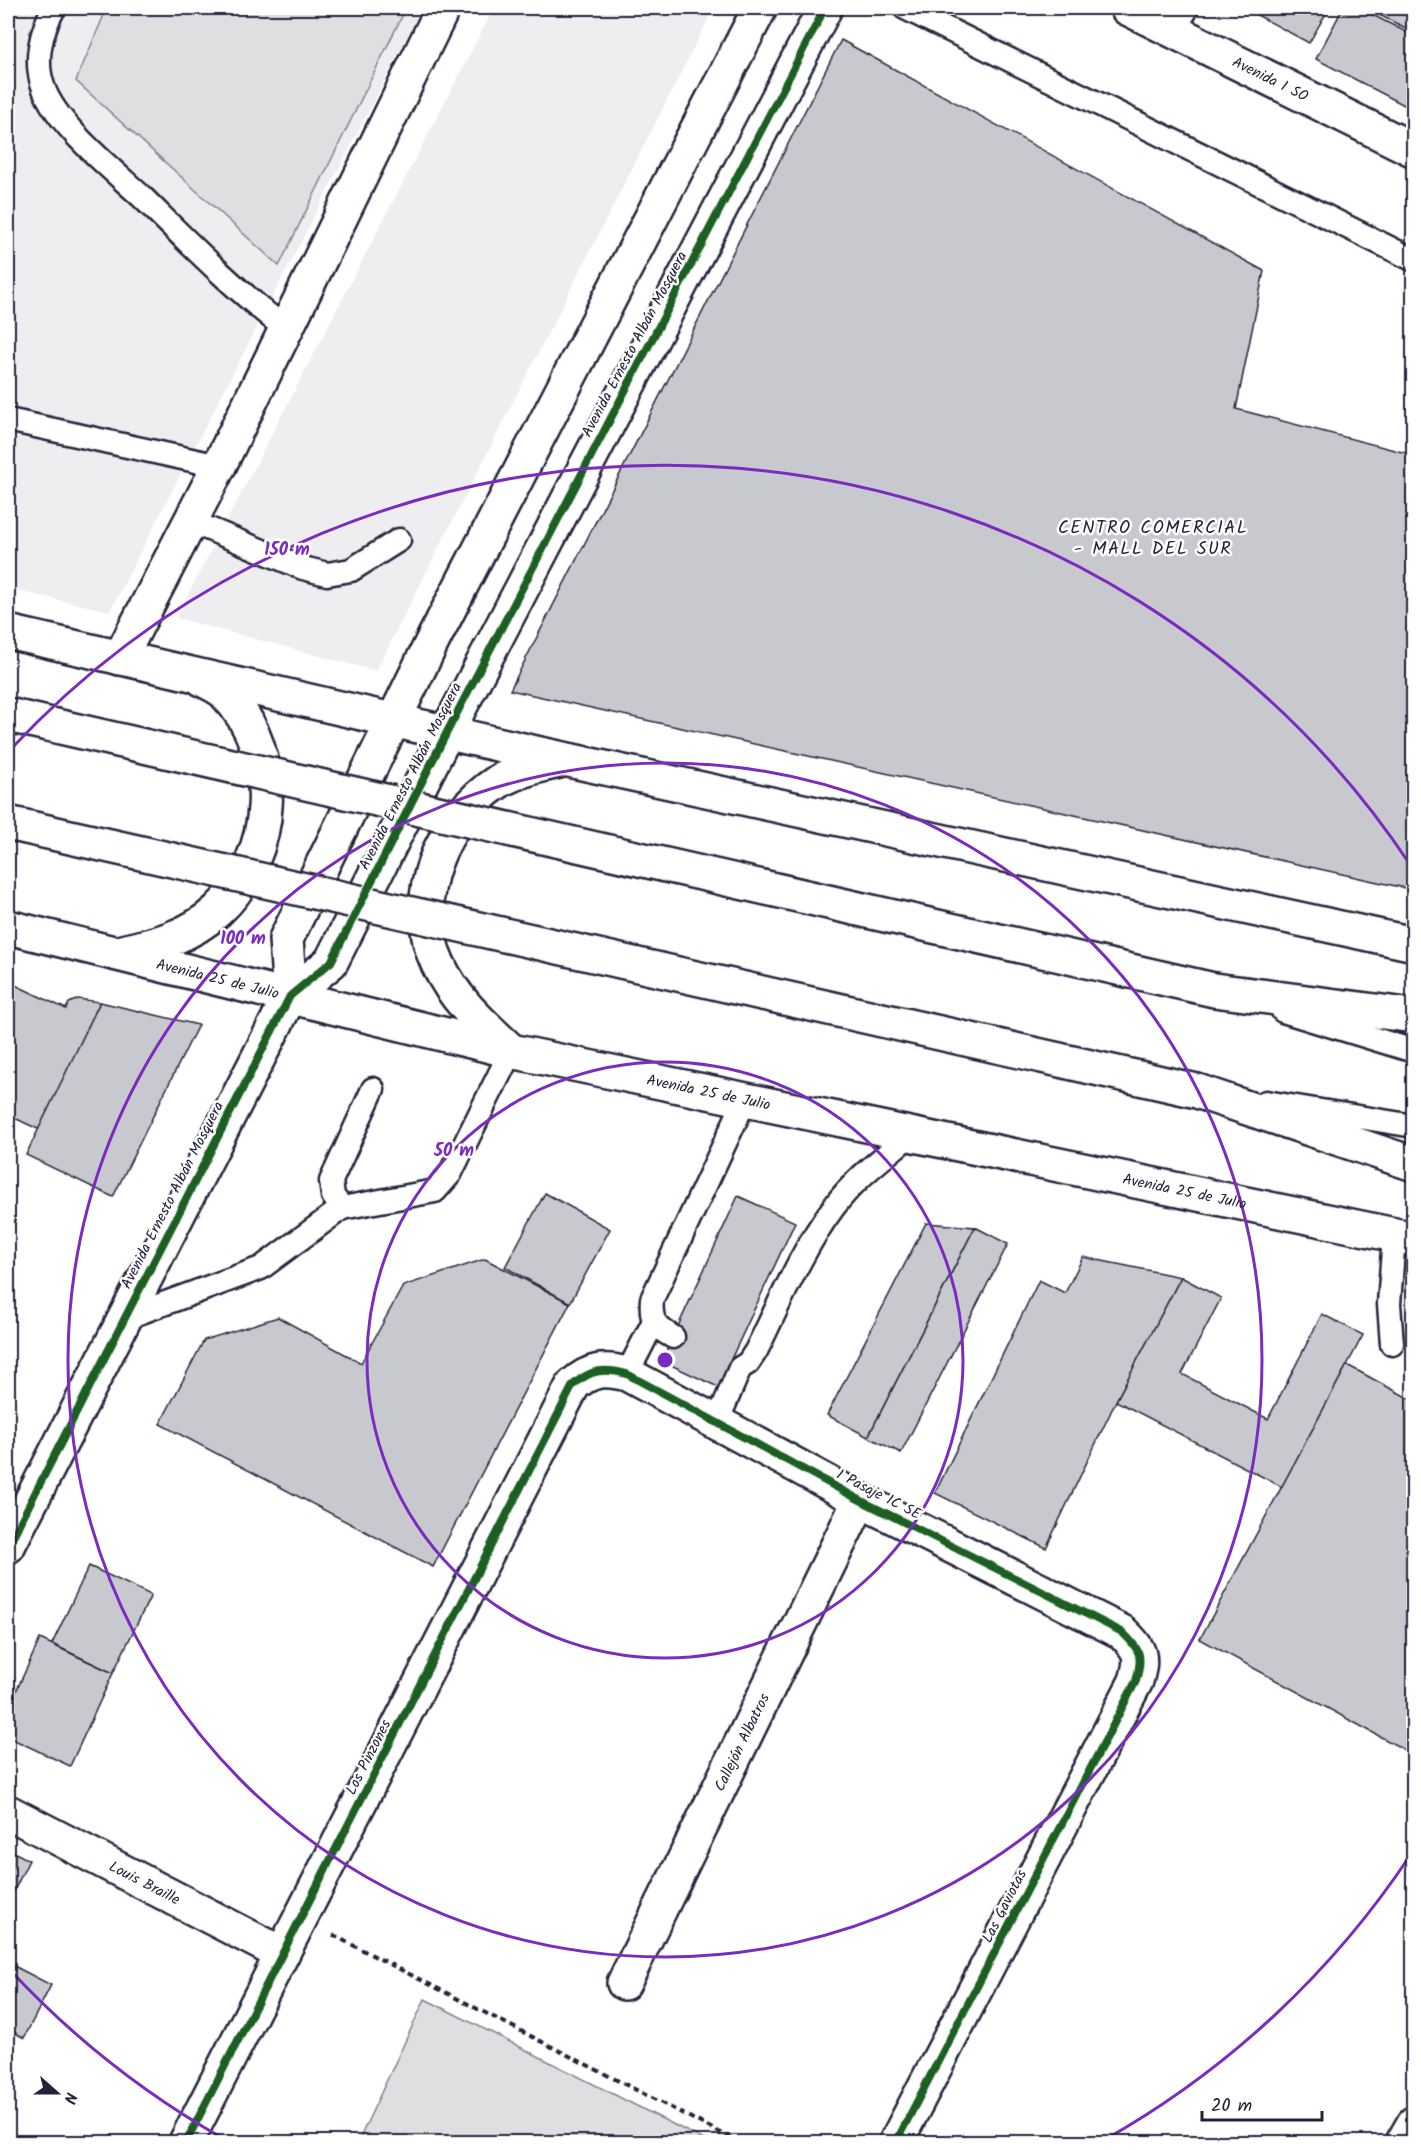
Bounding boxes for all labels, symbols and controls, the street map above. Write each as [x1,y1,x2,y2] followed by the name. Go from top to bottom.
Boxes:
[1228,51,1312,109] street label: Avenida 1 SO
[576,247,694,442] street label: Avenida Ernesto Albán Mosquera
[1058,514,1248,564] district label: CENTRO COMERCIAL - MALL DEL SUR
[264,536,310,565] text: 150 m
[353,678,469,874] street label: Avenida Ernesto Albán Mosquera
[220,925,266,954] text: 100 m
[154,953,282,1006] street label: Avenida 25 de Julio
[644,1069,773,1118] street label: Avenida 25 de Julio
[115,1097,231,1293] street label: Avenida Ernesto Albán Mosquera
[433,1137,474,1166] text: 50 m
[1120,1168,1249,1217] street label: Avenida 25 de Julio
[655,1350,675,1370] centre of rings
[832,1463,926,1527] street label: 1 Pasaje 1C SE
[708,1689,777,1796] street label: Callejón Albatros
[340,1715,398,1799] street label: Los Pinzones
[104,1855,184,1912] street label: Louis Braille
[976,1865,1034,1947] street label: Las Gaviotas
[27,2063,87,2123] north arrow
[1202,2084,1322,2122] scale bar
[56,2089,83,2107] text: N
[1211,2092,1252,2121] text: 20 m

